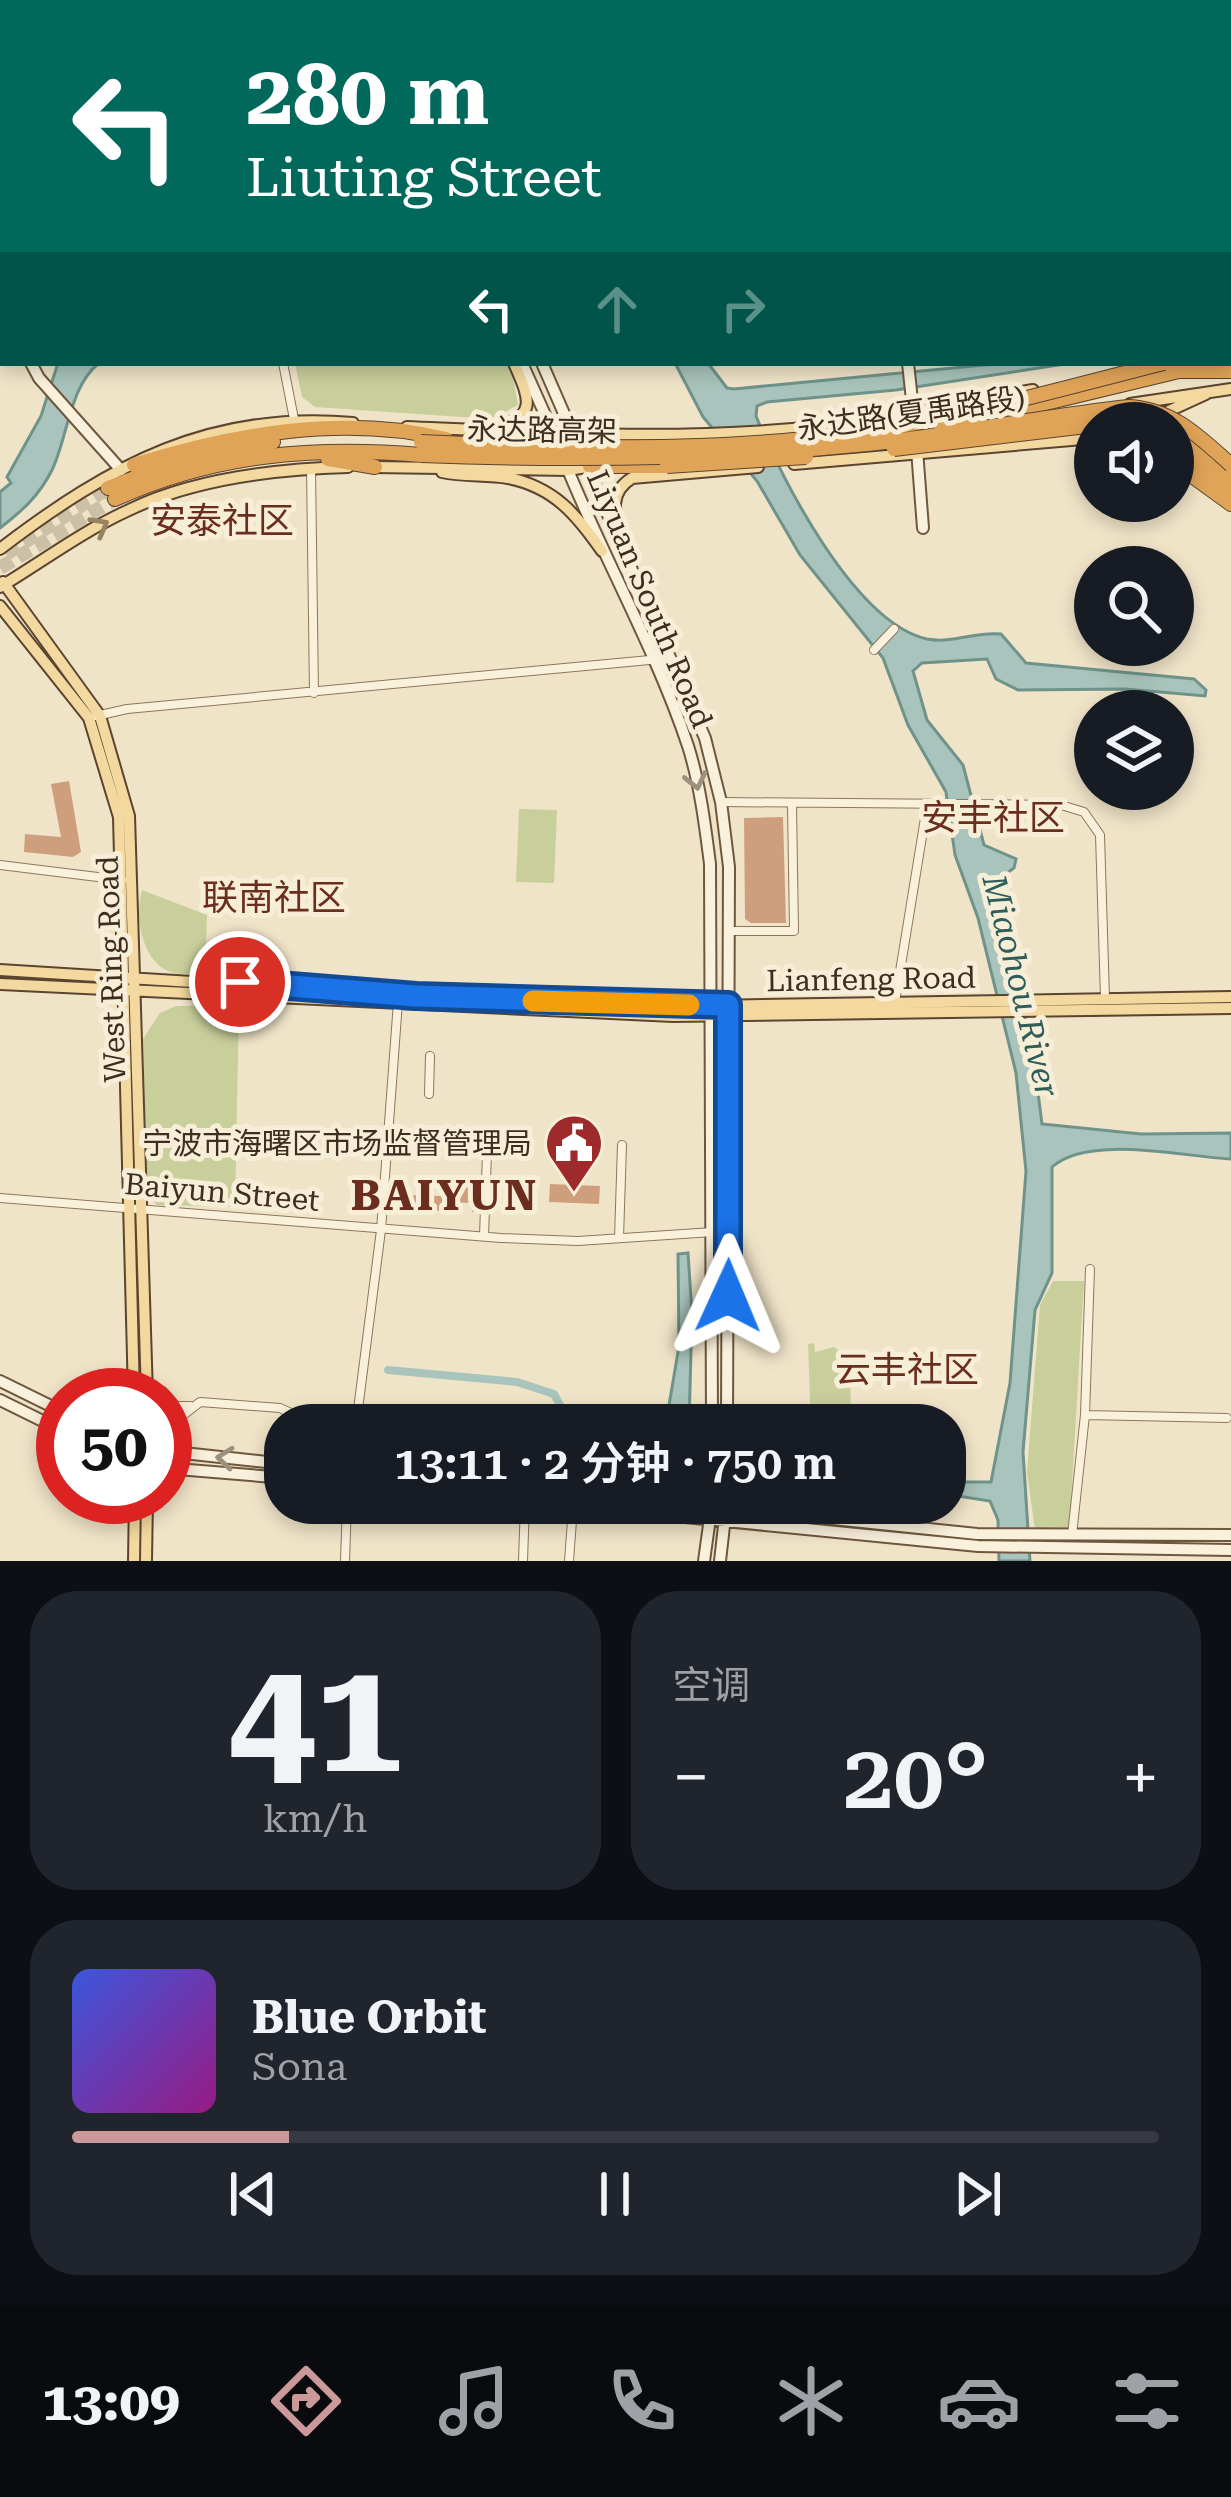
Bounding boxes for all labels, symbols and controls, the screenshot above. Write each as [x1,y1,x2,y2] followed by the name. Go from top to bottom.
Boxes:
[246,46,489,144] text: 280 m
[48,48,204,204] icon: left
[246,146,602,209] text: Liuting Street
[458,276,524,342] icon: left
[584,276,650,342] icon: ahead
[710,276,776,342] icon: right
[795,380,1027,446] street label: 永达路(夏禹路段)
[1074,402,1194,810] map controls
[1074,402,1194,522] button: sound
[467,411,617,449] street label: 永达路高架
[580,465,720,733] street label: Liyuan South Road
[150,500,294,542] district label: 安泰社区
[87,517,109,540] one-way arrow
[1074,546,1194,666] button: search
[1074,690,1194,810] button: layers
[682,770,707,790] one-way arrow
[921,797,1065,839] district label: 安丰社区
[90,855,132,1083] street label: West Ring Road
[974,870,1068,1101] water label: Miaohou River
[202,877,346,919] district label: 联南社区
[189,931,291,1033] pin
[207,949,273,1015] icon: arrive
[766,960,976,998] street label: Lianfeng Road
[543,1112,605,1194] public building icon: 宁波市海曙区市场监督管理局
[142,1126,532,1161] place label: 宁波市海曙区市场监督管理局
[123,1166,321,1218] street label: Baiyun Street
[351,1171,539,1220] district label: BAIYUN
[665,1233,791,1359] position arrow
[835,1349,979,1391] district label: 云丰社区
[36,1368,192,1524] speed limit sign: 50
[394,1437,836,1490] text: 13:11 · 2 分钟 · 750 m
[215,1445,235,1471] one-way arrow
[228,1626,403,1809] text: 41
[673,1663,751,1709] text: 空调
[843,1725,988,1830] text: 20°
[673,1739,709,1816] text: −
[1122,1739,1159,1816] text: +
[263,1796,367,1842] text: km/h
[252,1991,487,2044] text: Blue Orbit
[252,2044,347,2090] text: Sona
[220,2161,286,2227] icon: previous
[582,2161,648,2227] icon: pause
[945,2161,1011,2227] icon: next
[264,2359,348,2443] icon: directions
[432,2359,516,2443] icon: music
[600,2359,684,2443] icon: phone
[769,2359,853,2443] icon: climate
[937,2359,1021,2443] icon: car
[1105,2359,1189,2443] icon: filters
[42,2370,180,2433] text: 13:09

